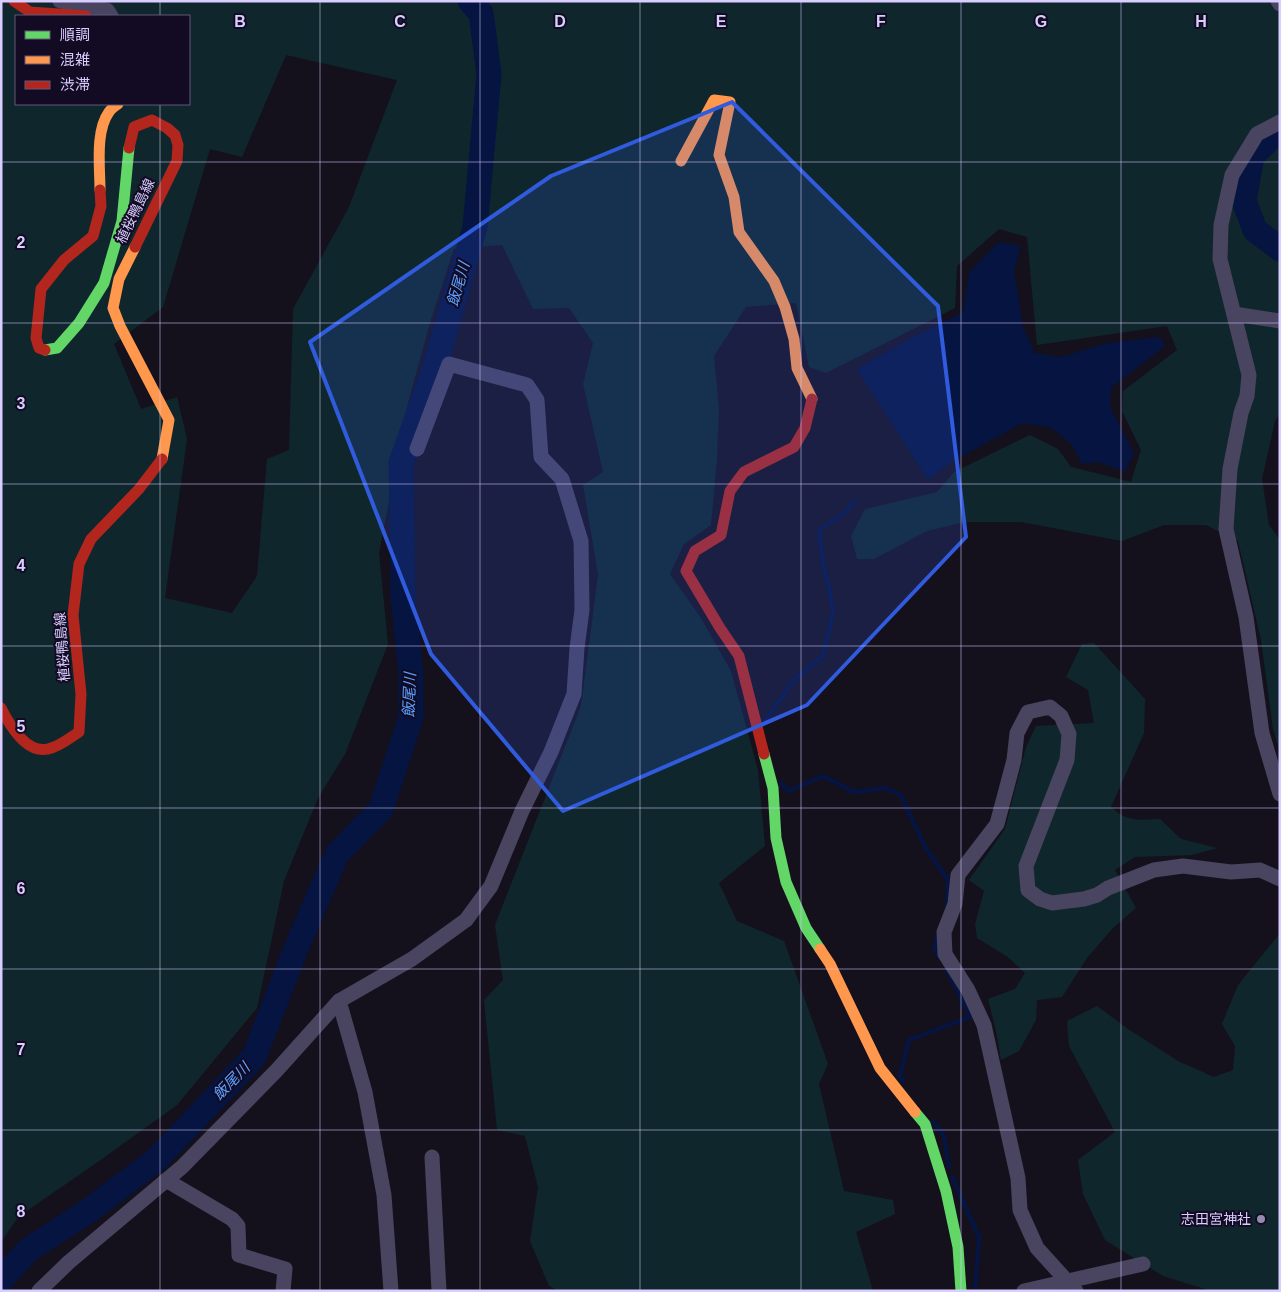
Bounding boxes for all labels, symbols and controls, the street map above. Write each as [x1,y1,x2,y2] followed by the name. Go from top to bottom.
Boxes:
[234,13,246,30] text: B
[394,13,406,30] text: C
[554,13,566,30] text: D
[716,13,727,30] text: E
[876,13,886,30] text: F
[1035,13,1047,30] text: G
[1195,13,1207,30] text: H
[15,15,190,105] legend
[60,26,90,43] text: 順調
[60,51,90,68] text: 混雑
[60,76,90,93] text: 渋滞
[112,176,158,246] street label: 植桜鴨島線
[17,234,26,251] text: 2
[444,258,473,308] water label: 飯尾川
[17,395,26,412] text: 3
[17,557,26,574] text: 4
[52,612,72,682] street label: 植桜鴨島線
[400,670,418,718] water label: 飯尾川
[17,718,26,735] text: 5
[17,880,26,897] text: 6
[17,1041,26,1058] text: 7
[209,1057,254,1103] water label: 飯尾川
[17,1203,26,1220] text: 8
[1181,1211,1251,1227] place label: 志田宮神社
[1255,1213,1267,1225] marker: 志田宮神社

